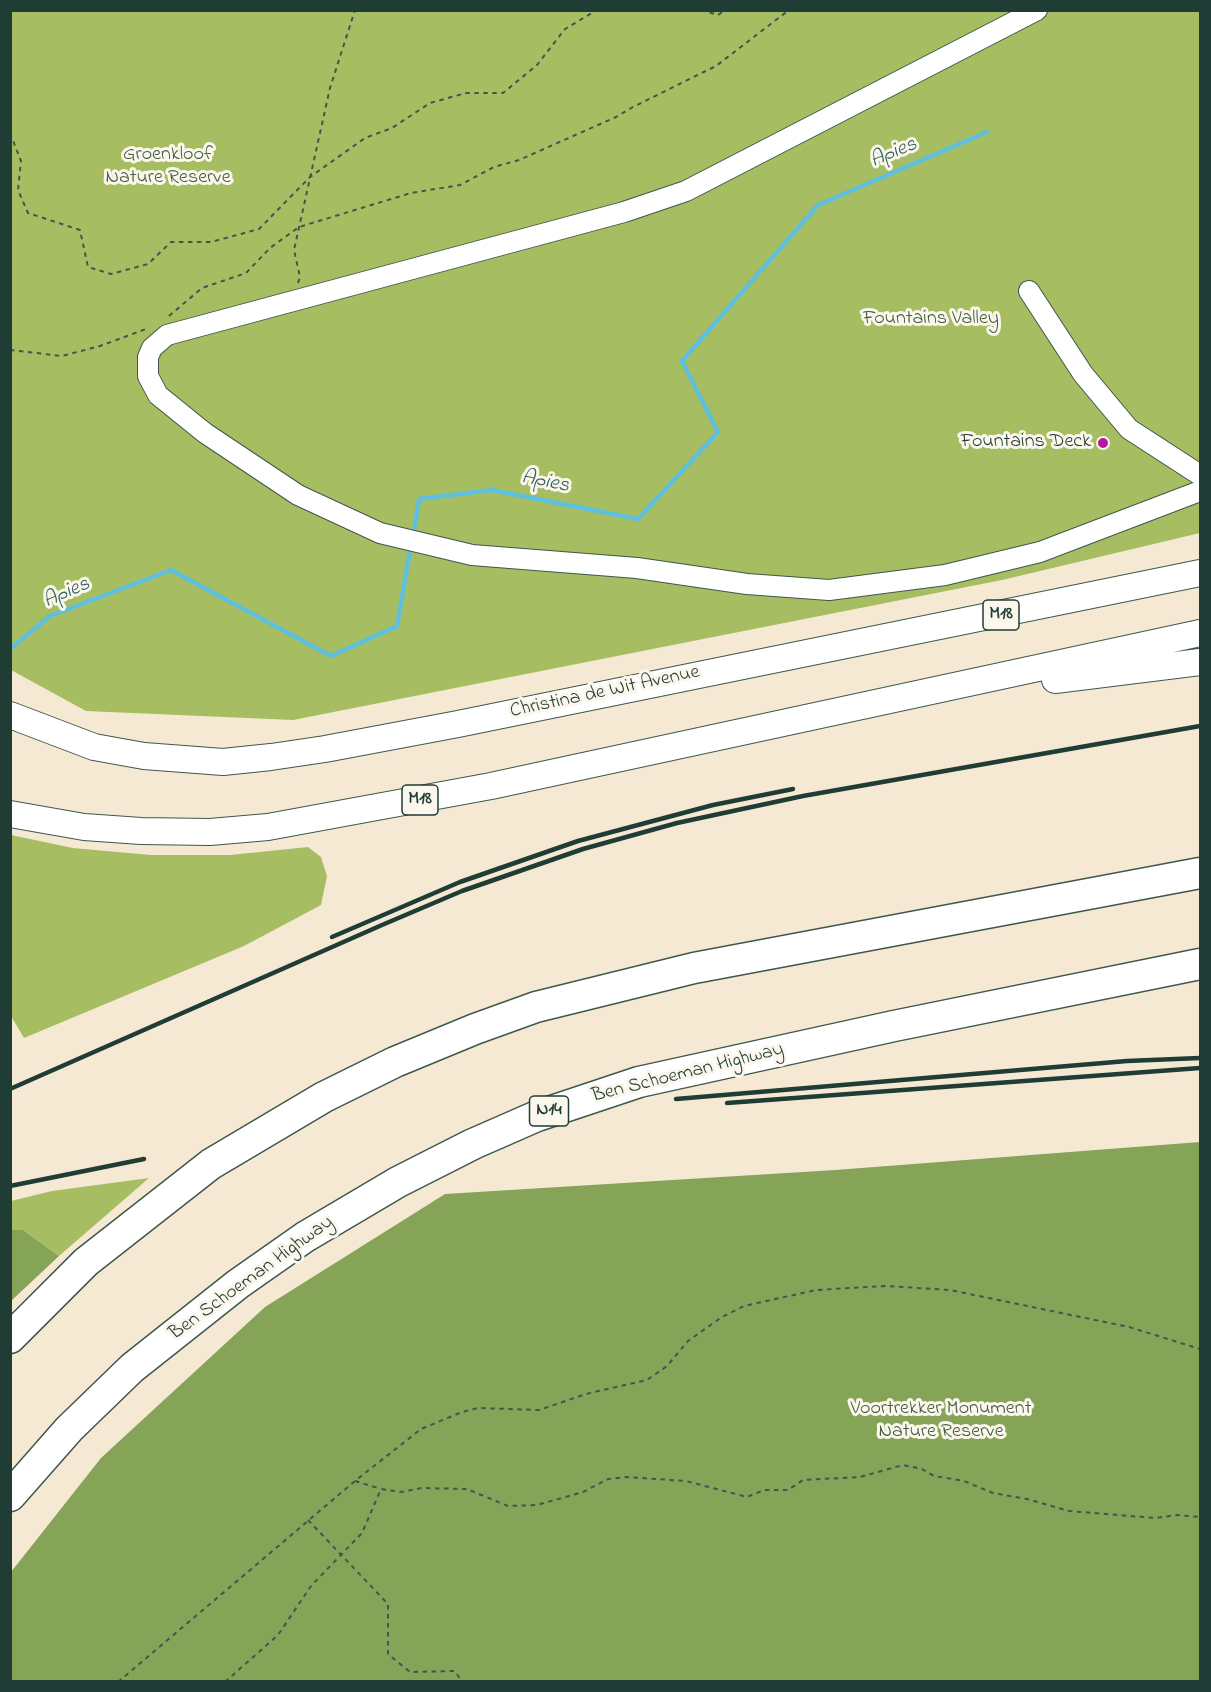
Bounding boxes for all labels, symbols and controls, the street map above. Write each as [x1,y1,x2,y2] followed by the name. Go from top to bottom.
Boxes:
[867,133,921,175] water label: Apies
[105,144,231,191] park label: Groenkloof Nature Reserve
[863,308,999,332] park label: Fountains Valley
[961,431,1091,455] place label: Fountains Deck
[1096,436,1110,450] marker: Fountains Deck
[519,466,571,500] water label: Apies
[40,573,94,615] water label: Apies
[983,600,1019,630] road number: M18
[508,661,702,725] street label: Christina de Wit Avenue
[402,785,438,815] road number: M18
[590,1039,786,1109] street label: Ben Schoeman Highway
[530,1096,568,1126] road number: N14
[165,1211,339,1347] street label: Ben Schoeman Highway
[851,1398,1031,1445] park label: Voortrekker Monument Nature Reserve

